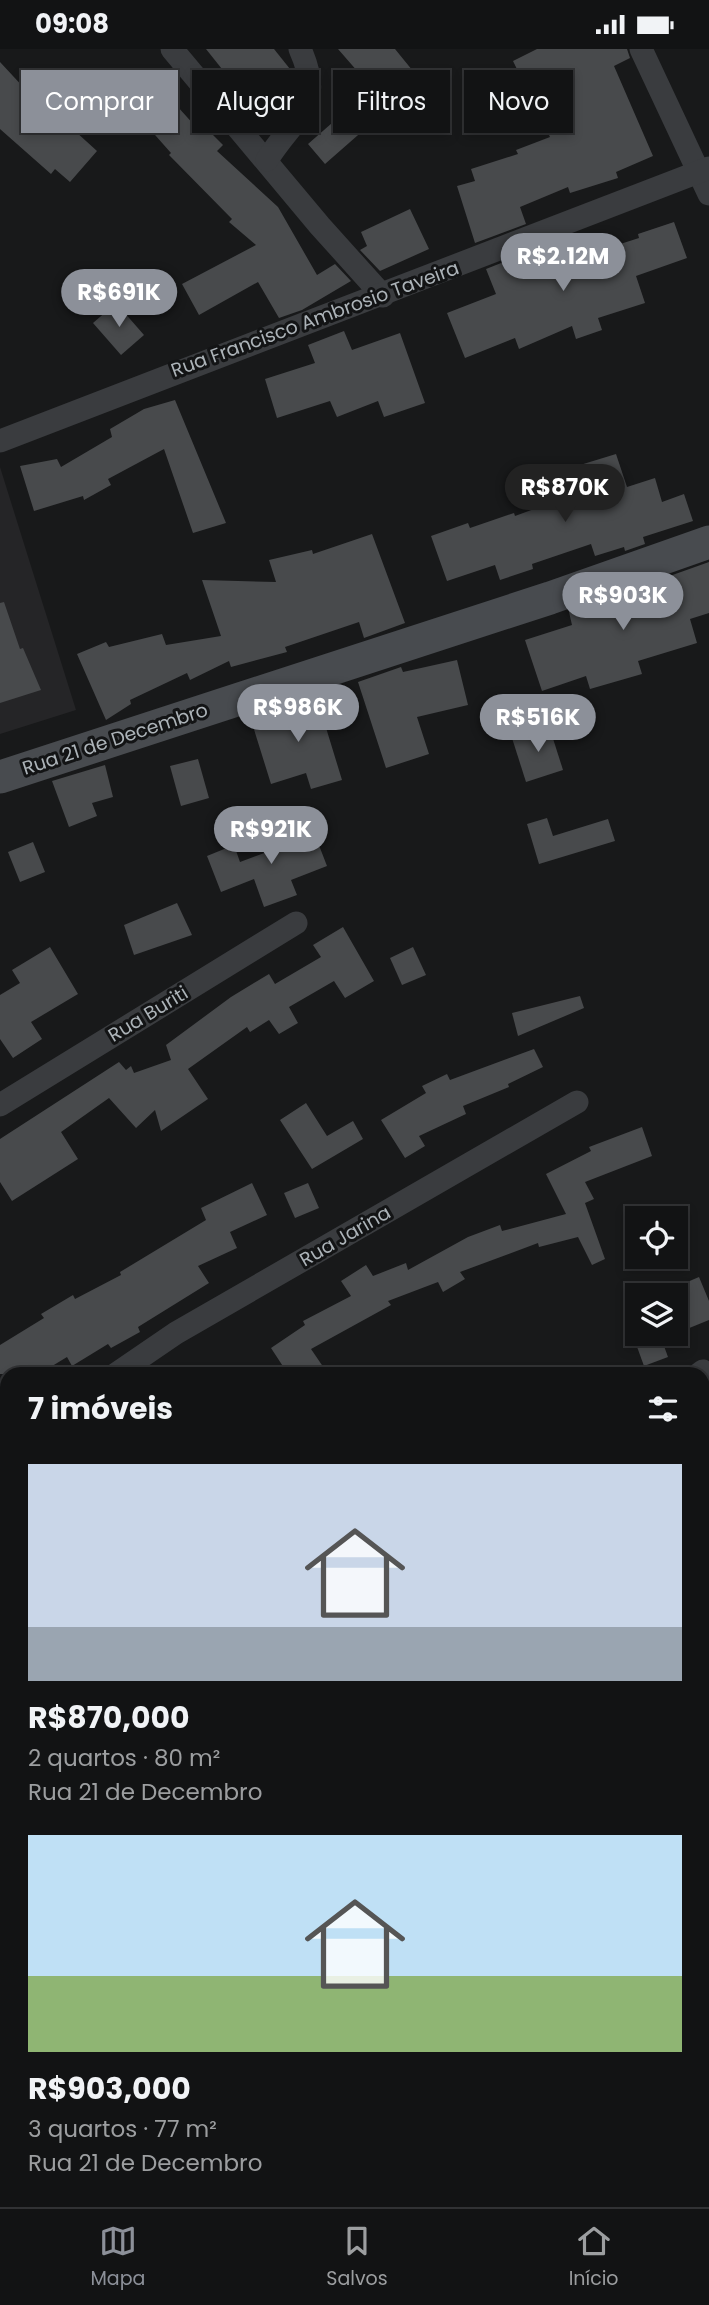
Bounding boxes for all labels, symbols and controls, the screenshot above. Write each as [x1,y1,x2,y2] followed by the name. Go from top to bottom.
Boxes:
[35,6,109,42] text: 09:08
[21,70,178,133] chip: Comprar
[192,70,319,133] chip: Alugar
[333,70,450,133] chip: Filtros
[464,70,573,133] chip: Novo
[498,233,628,293] pin: R$2.12M
[517,240,609,272] text: R$2.12M
[167,254,463,384] street label: Rua Francisco Ambrosio Taveira
[62,269,176,329] pin: R$691K
[77,276,161,308] text: R$691K
[508,465,622,524] pin: R$870K
[521,471,609,503] text: R$870K
[566,573,680,632] pin: R$903K
[578,579,668,611] text: R$903K
[241,685,355,744] pin: R$986K
[253,691,343,723] text: R$986K
[481,695,595,754] pin: R$516K
[19,696,211,782] street label: Rua 21 de Decembro
[496,701,580,733] text: R$516K
[214,807,328,866] pin: R$921K
[230,813,312,845] text: R$921K
[103,980,193,1048] street label: Rua Buriti
[294,1199,396,1273] street label: Rua Jarina
[625,1206,688,1346] map controls
[625,1206,688,1269] button: locate
[625,1283,688,1346] button: layers
[28,1387,173,1430] text: 7 imóveis
[644,1390,682,1428] icon: filters
[292,1510,418,1636] icon: home
[28,1696,190,1739] text: R$870,000
[28,1742,220,1774] text: 2 quartos · 80 m²
[28,1776,262,1808] text: Rua 21 de Decembro
[292,1881,418,2007] icon: home
[28,2067,191,2110] text: R$903,000
[28,2113,217,2145] text: 3 quartos · 77 m²
[28,2147,262,2179] text: Rua 21 de Decembro
[90,2222,145,2293] tab: Mapa
[326,2222,388,2293] tab: Salvos
[569,2222,619,2293] tab: Início

